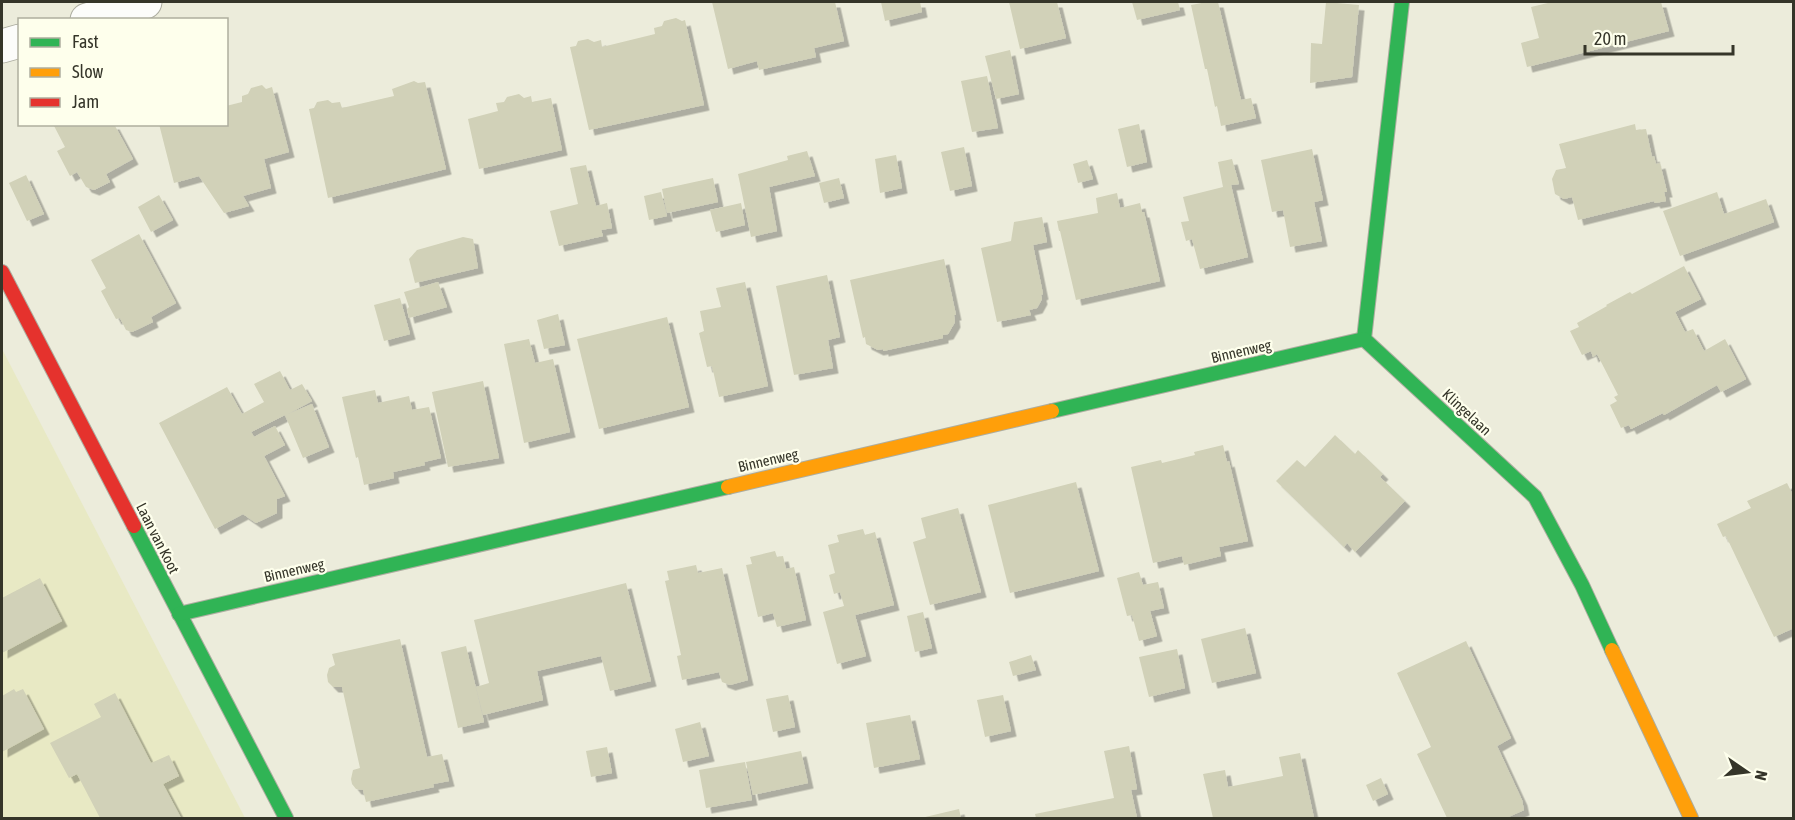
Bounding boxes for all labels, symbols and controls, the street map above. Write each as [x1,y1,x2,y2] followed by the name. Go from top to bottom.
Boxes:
[18,18,228,126] legend
[1585,18,1734,56] scale bar
[1594,28,1626,49] text: 20 m
[72,31,99,52] text: Fast
[72,61,103,82] text: Slow
[72,91,99,112] text: Jam
[1209,336,1273,366] street label: Binnenweg
[1439,385,1495,439] street label: Klingelaan
[736,445,800,475] street label: Binnenweg
[133,500,183,576] street label: Laan van Koot
[262,555,326,585] street label: Binnenweg
[1717,742,1777,802] north arrow
[1752,769,1771,782] text: N

